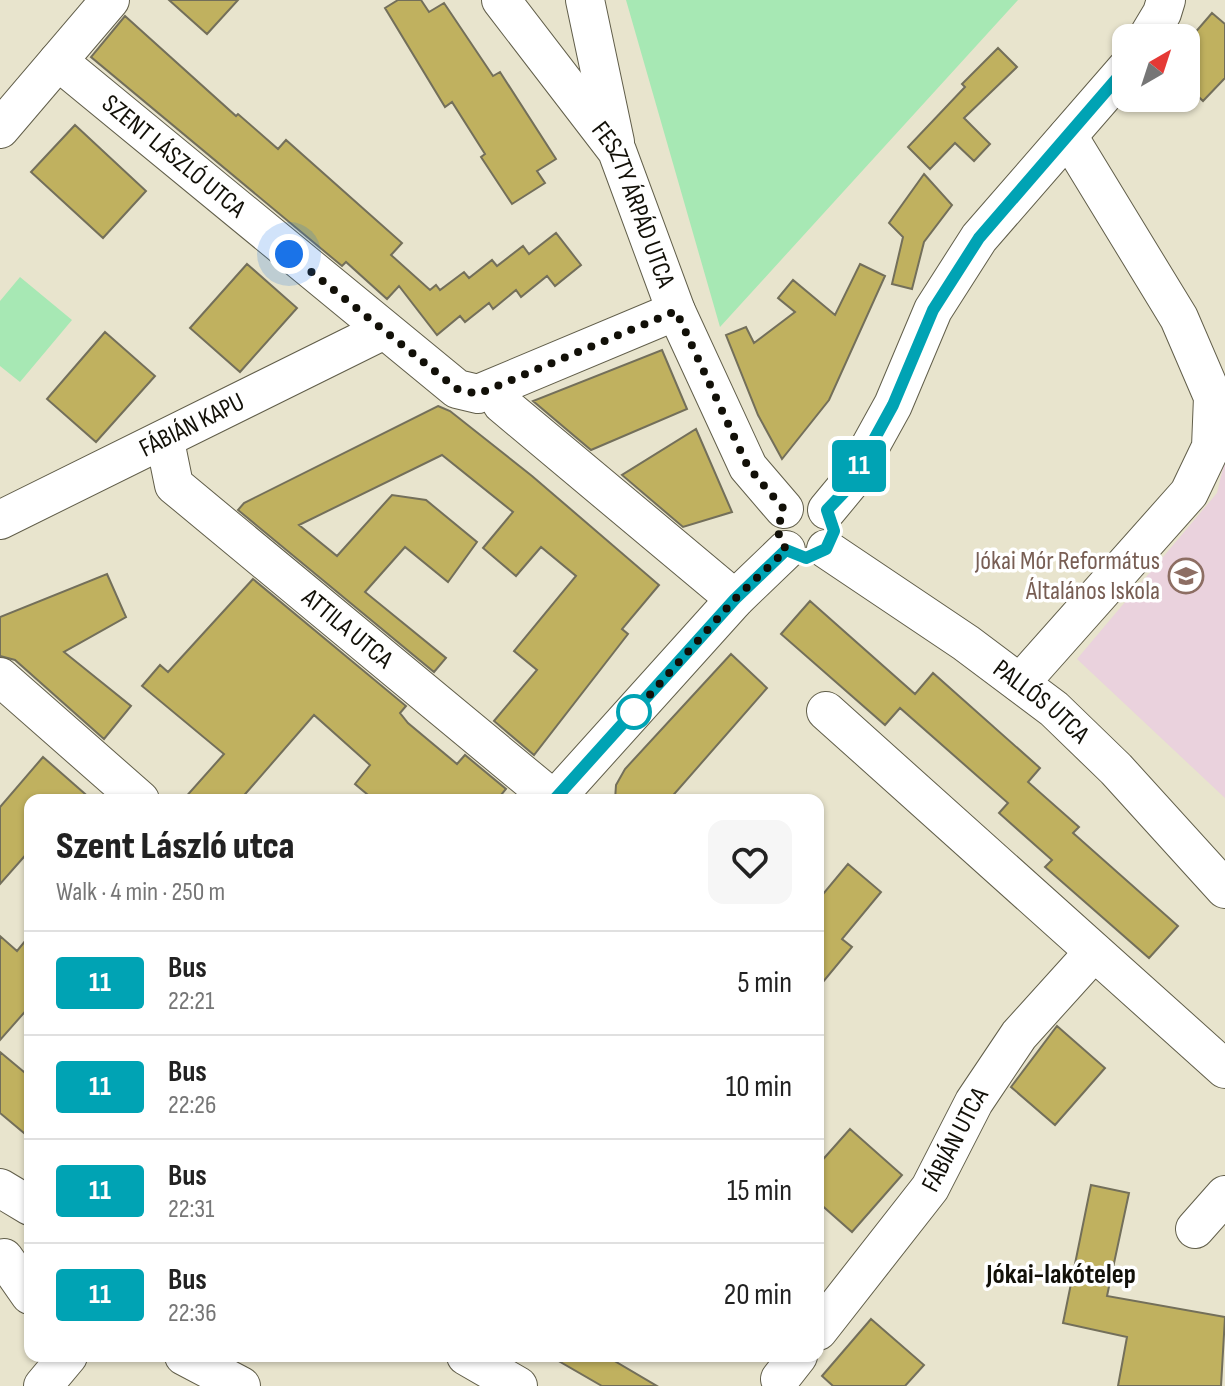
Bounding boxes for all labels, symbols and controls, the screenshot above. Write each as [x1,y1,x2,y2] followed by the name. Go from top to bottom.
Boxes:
[1112,24,1200,112] north arrow
[1112,24,1200,112] map controls
[96,88,253,225] street label: SZENT LÁSZLÓ UTCA
[585,116,682,292] street label: FESZTY ÁRPÁD UTCA
[269,234,309,274] your location
[134,386,249,464] street label: FÁBIÁN KAPU
[823,440,895,492] line badge: 11
[848,449,870,482] text: 11
[974,546,1160,607] place label: Jókai Mór Református Általános Iskola
[1167,557,1205,595] school or university icon: Jókai Mór Református Általános Iskola
[295,581,400,676] street label: ATTILA UTCA
[987,653,1096,751] street label: PALLÓS UTCA
[617,695,651,729] unlabelled marker
[708,820,792,904] button: heart
[56,824,295,869] text: Szent László utca
[56,877,225,908] text: Walk · 4 min · 250 m
[168,950,207,986] text: Bus
[738,965,792,1001] text: 5 min
[89,966,111,999] text: 11
[168,986,214,1017] text: 22:21
[168,1054,207,1090] text: Bus
[726,1069,792,1105] text: 10 min
[89,1070,111,1103] text: 11
[915,1081,995,1197] street label: FÁBIÁN UTCA
[168,1090,216,1121] text: 22:26
[168,1158,207,1194] text: Bus
[727,1173,792,1209] text: 15 min
[89,1174,111,1207] text: 11
[168,1194,214,1225] text: 22:31
[985,1258,1136,1291] district label: Jókai-lakótelep
[168,1262,207,1298] text: Bus
[724,1277,792,1313] text: 20 min
[89,1278,111,1311] text: 11
[168,1298,217,1329] text: 22:36

